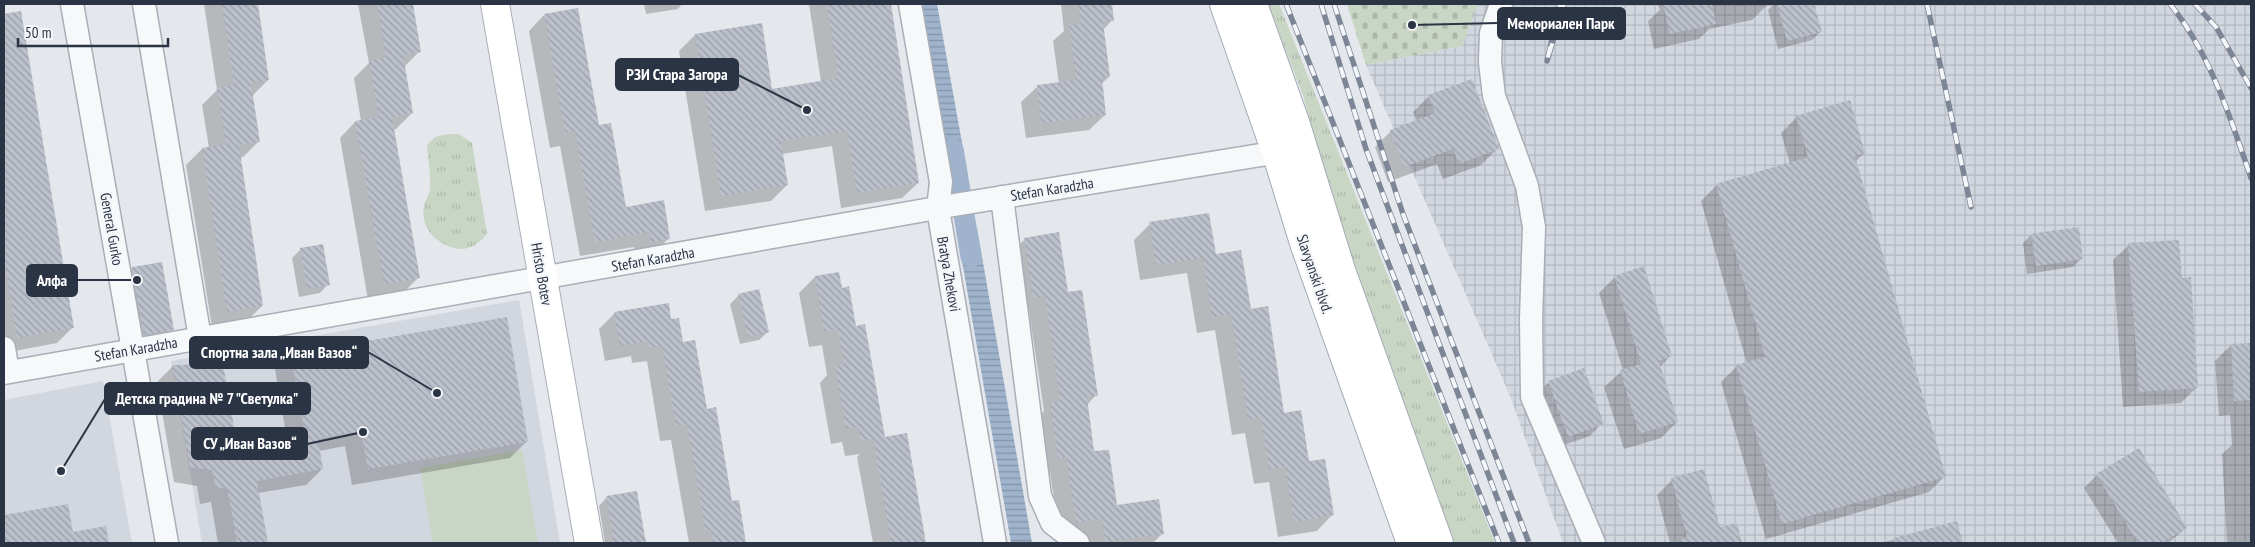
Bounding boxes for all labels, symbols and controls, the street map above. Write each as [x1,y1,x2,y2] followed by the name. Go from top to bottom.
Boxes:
[1498,8,1625,39] callout: Мемориален Парк
[1507,13,1615,33] text: Мемориален Парк
[18,15,168,47] scale bar
[25,23,51,42] text: 50 m
[616,59,738,90] callout: РЗИ Стара Загора
[626,64,728,84] text: РЗИ Стара Загора
[1009,173,1095,205] street label: Stefan Karadzha
[96,191,128,267] street label: General Gurko
[1293,232,1338,316] street label: Slavyanski blvd.
[933,235,965,313] street label: Bratya Zhekovi
[527,241,557,307] street label: Hristo Botev
[610,242,696,276] street label: Stefan Karadzha
[27,265,77,296] callout: Алфа
[36,270,68,290] text: Алфа
[93,332,179,366] street label: Stefan Karadzha
[190,337,368,368] callout: Спортна зала „Иван Вазов“
[201,342,358,362] text: Спортна зала „Иван Вазов“
[105,383,310,414] callout: Детска градина № 7 "Светулка"
[116,388,298,408] text: Детска градина № 7 "Светулка"
[192,428,307,459] callout: СУ „Иван Вазов“
[203,433,297,453] text: СУ „Иван Вазов“

